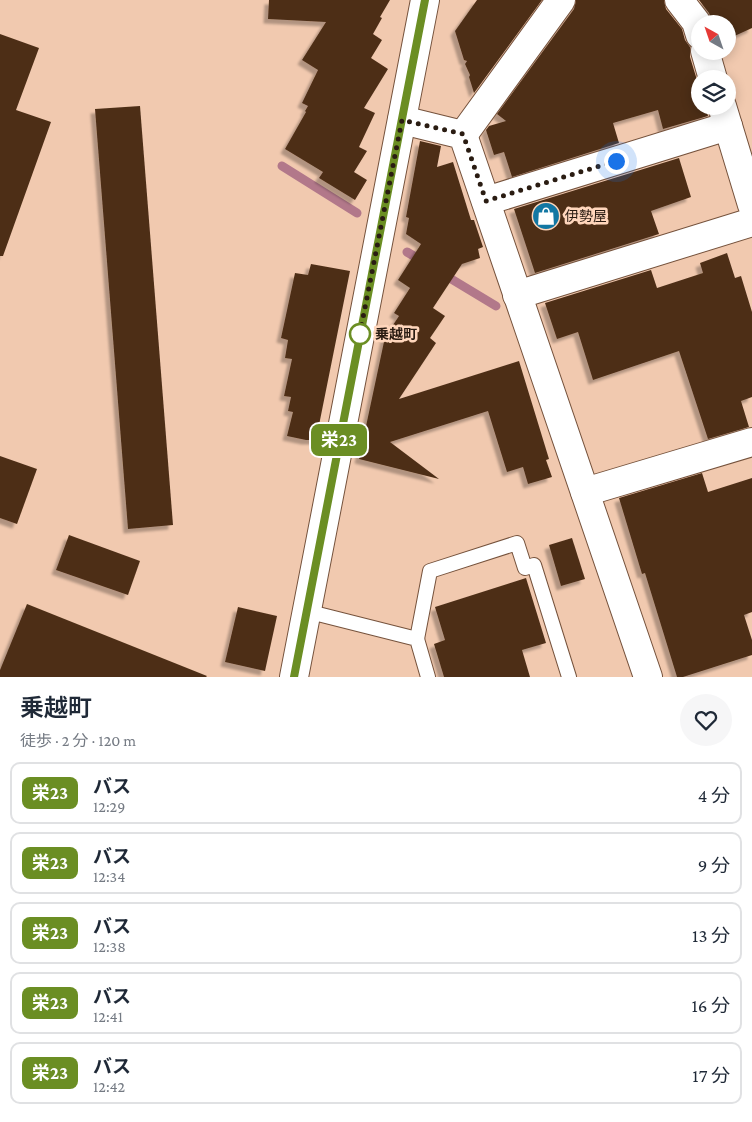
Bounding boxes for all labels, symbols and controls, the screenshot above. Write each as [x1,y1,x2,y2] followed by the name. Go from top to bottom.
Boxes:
[691,15,736,60] north arrow
[691,15,736,115] map controls
[691,70,736,115] button: layers
[604,149,629,174] your location
[531,201,561,231] shop icon: 伊勢屋
[565,208,607,224] place label: 伊勢屋
[349,323,371,345] marker: 乗越町
[375,326,417,342] place label: 乗越町
[310,424,368,456] line badge: 栄23
[321,430,357,450] text: 栄23
[20,694,92,721] text: 乗越町
[680,694,732,746] button: heart
[20,732,136,749] text: 徒歩 · 2 分 · 120 m
[93,776,131,797] text: バス
[32,783,68,803] text: 栄23
[698,785,730,806] text: 4 分
[93,798,125,815] text: 12:29
[93,846,131,867] text: バス
[32,853,68,873] text: 栄23
[698,855,730,876] text: 9 分
[93,868,125,885] text: 12:34
[93,916,131,937] text: バス
[32,923,68,943] text: 栄23
[692,925,730,946] text: 13 分
[93,938,126,955] text: 12:38
[93,986,131,1007] text: バス
[32,993,68,1013] text: 栄23
[691,995,730,1016] text: 16 分
[93,1008,123,1025] text: 12:41
[93,1056,131,1077] text: バス
[32,1063,68,1083] text: 栄23
[692,1065,730,1086] text: 17 分
[93,1078,125,1095] text: 12:42

